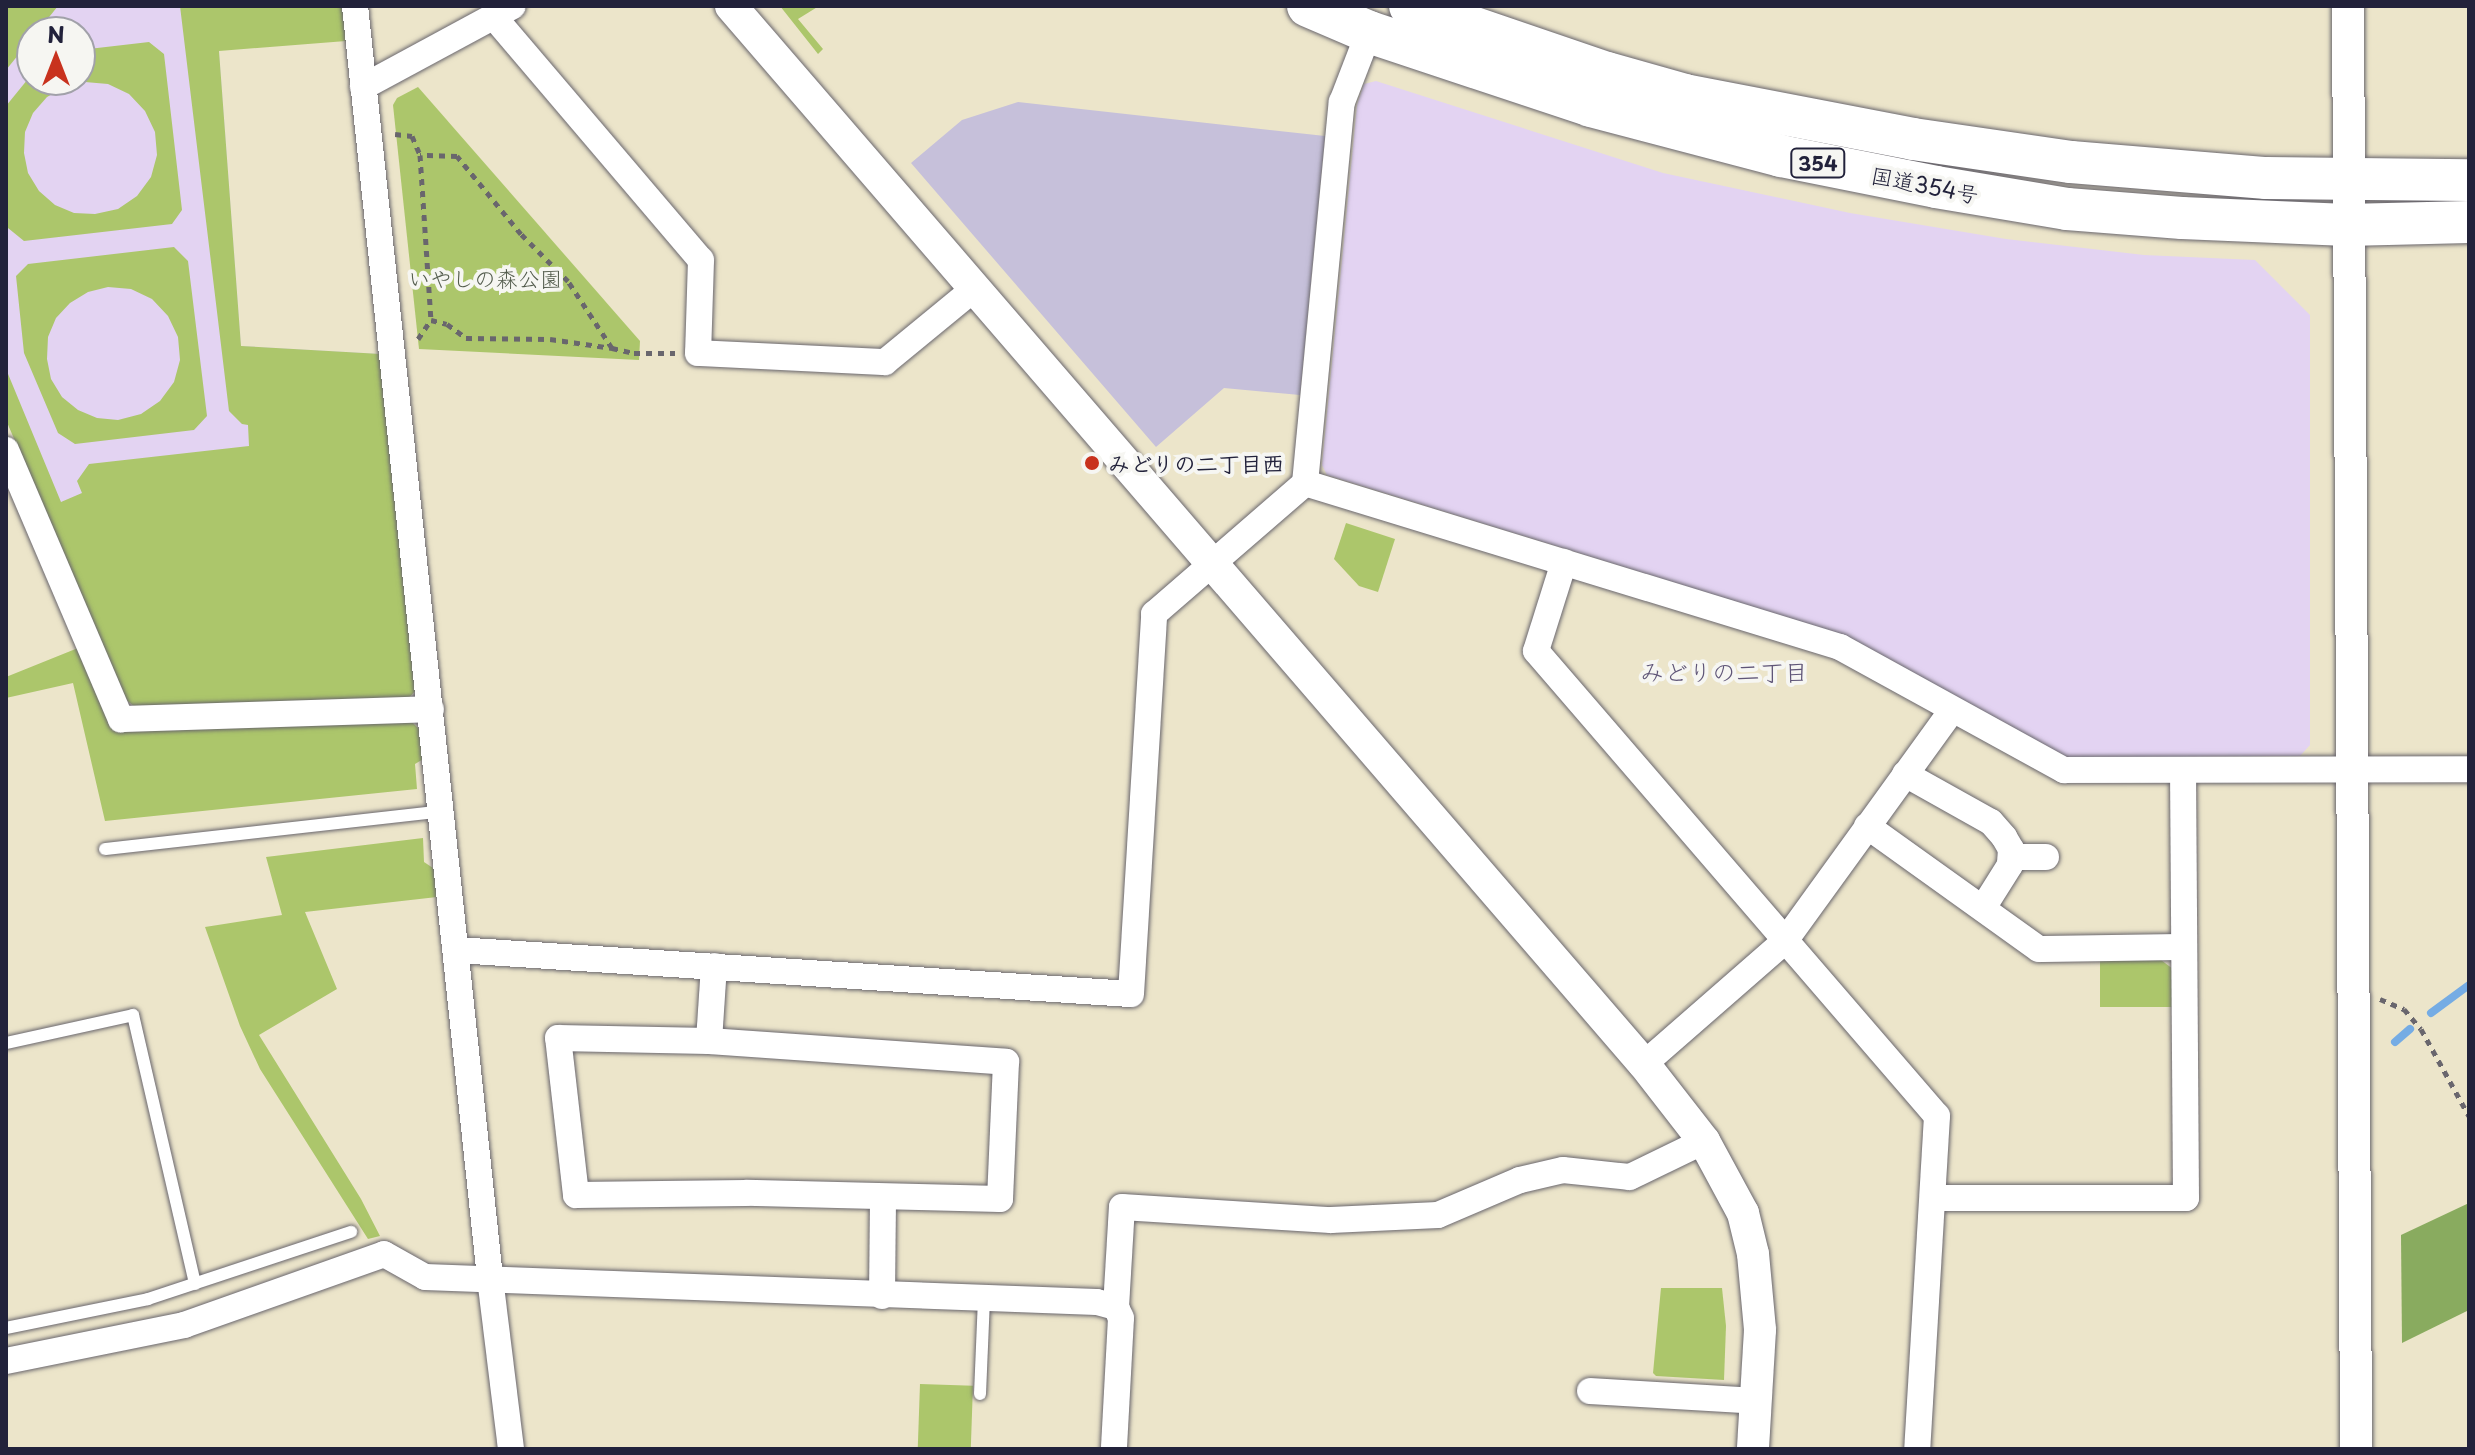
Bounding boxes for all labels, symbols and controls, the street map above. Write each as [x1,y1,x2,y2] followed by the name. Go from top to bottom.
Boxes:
[16,16,96,96] north arrow
[47,17,65,50] text: N
[1790,147,1846,179] road number: 354
[1869,161,1981,207] street label: 国道354号
[408,265,562,291] park label: いやしの森公園
[1108,450,1284,476] place label: みどりの二丁目西
[1083,454,1101,472] marker: みどりの二丁目西
[1640,658,1808,686] district label: みどりの二丁目

